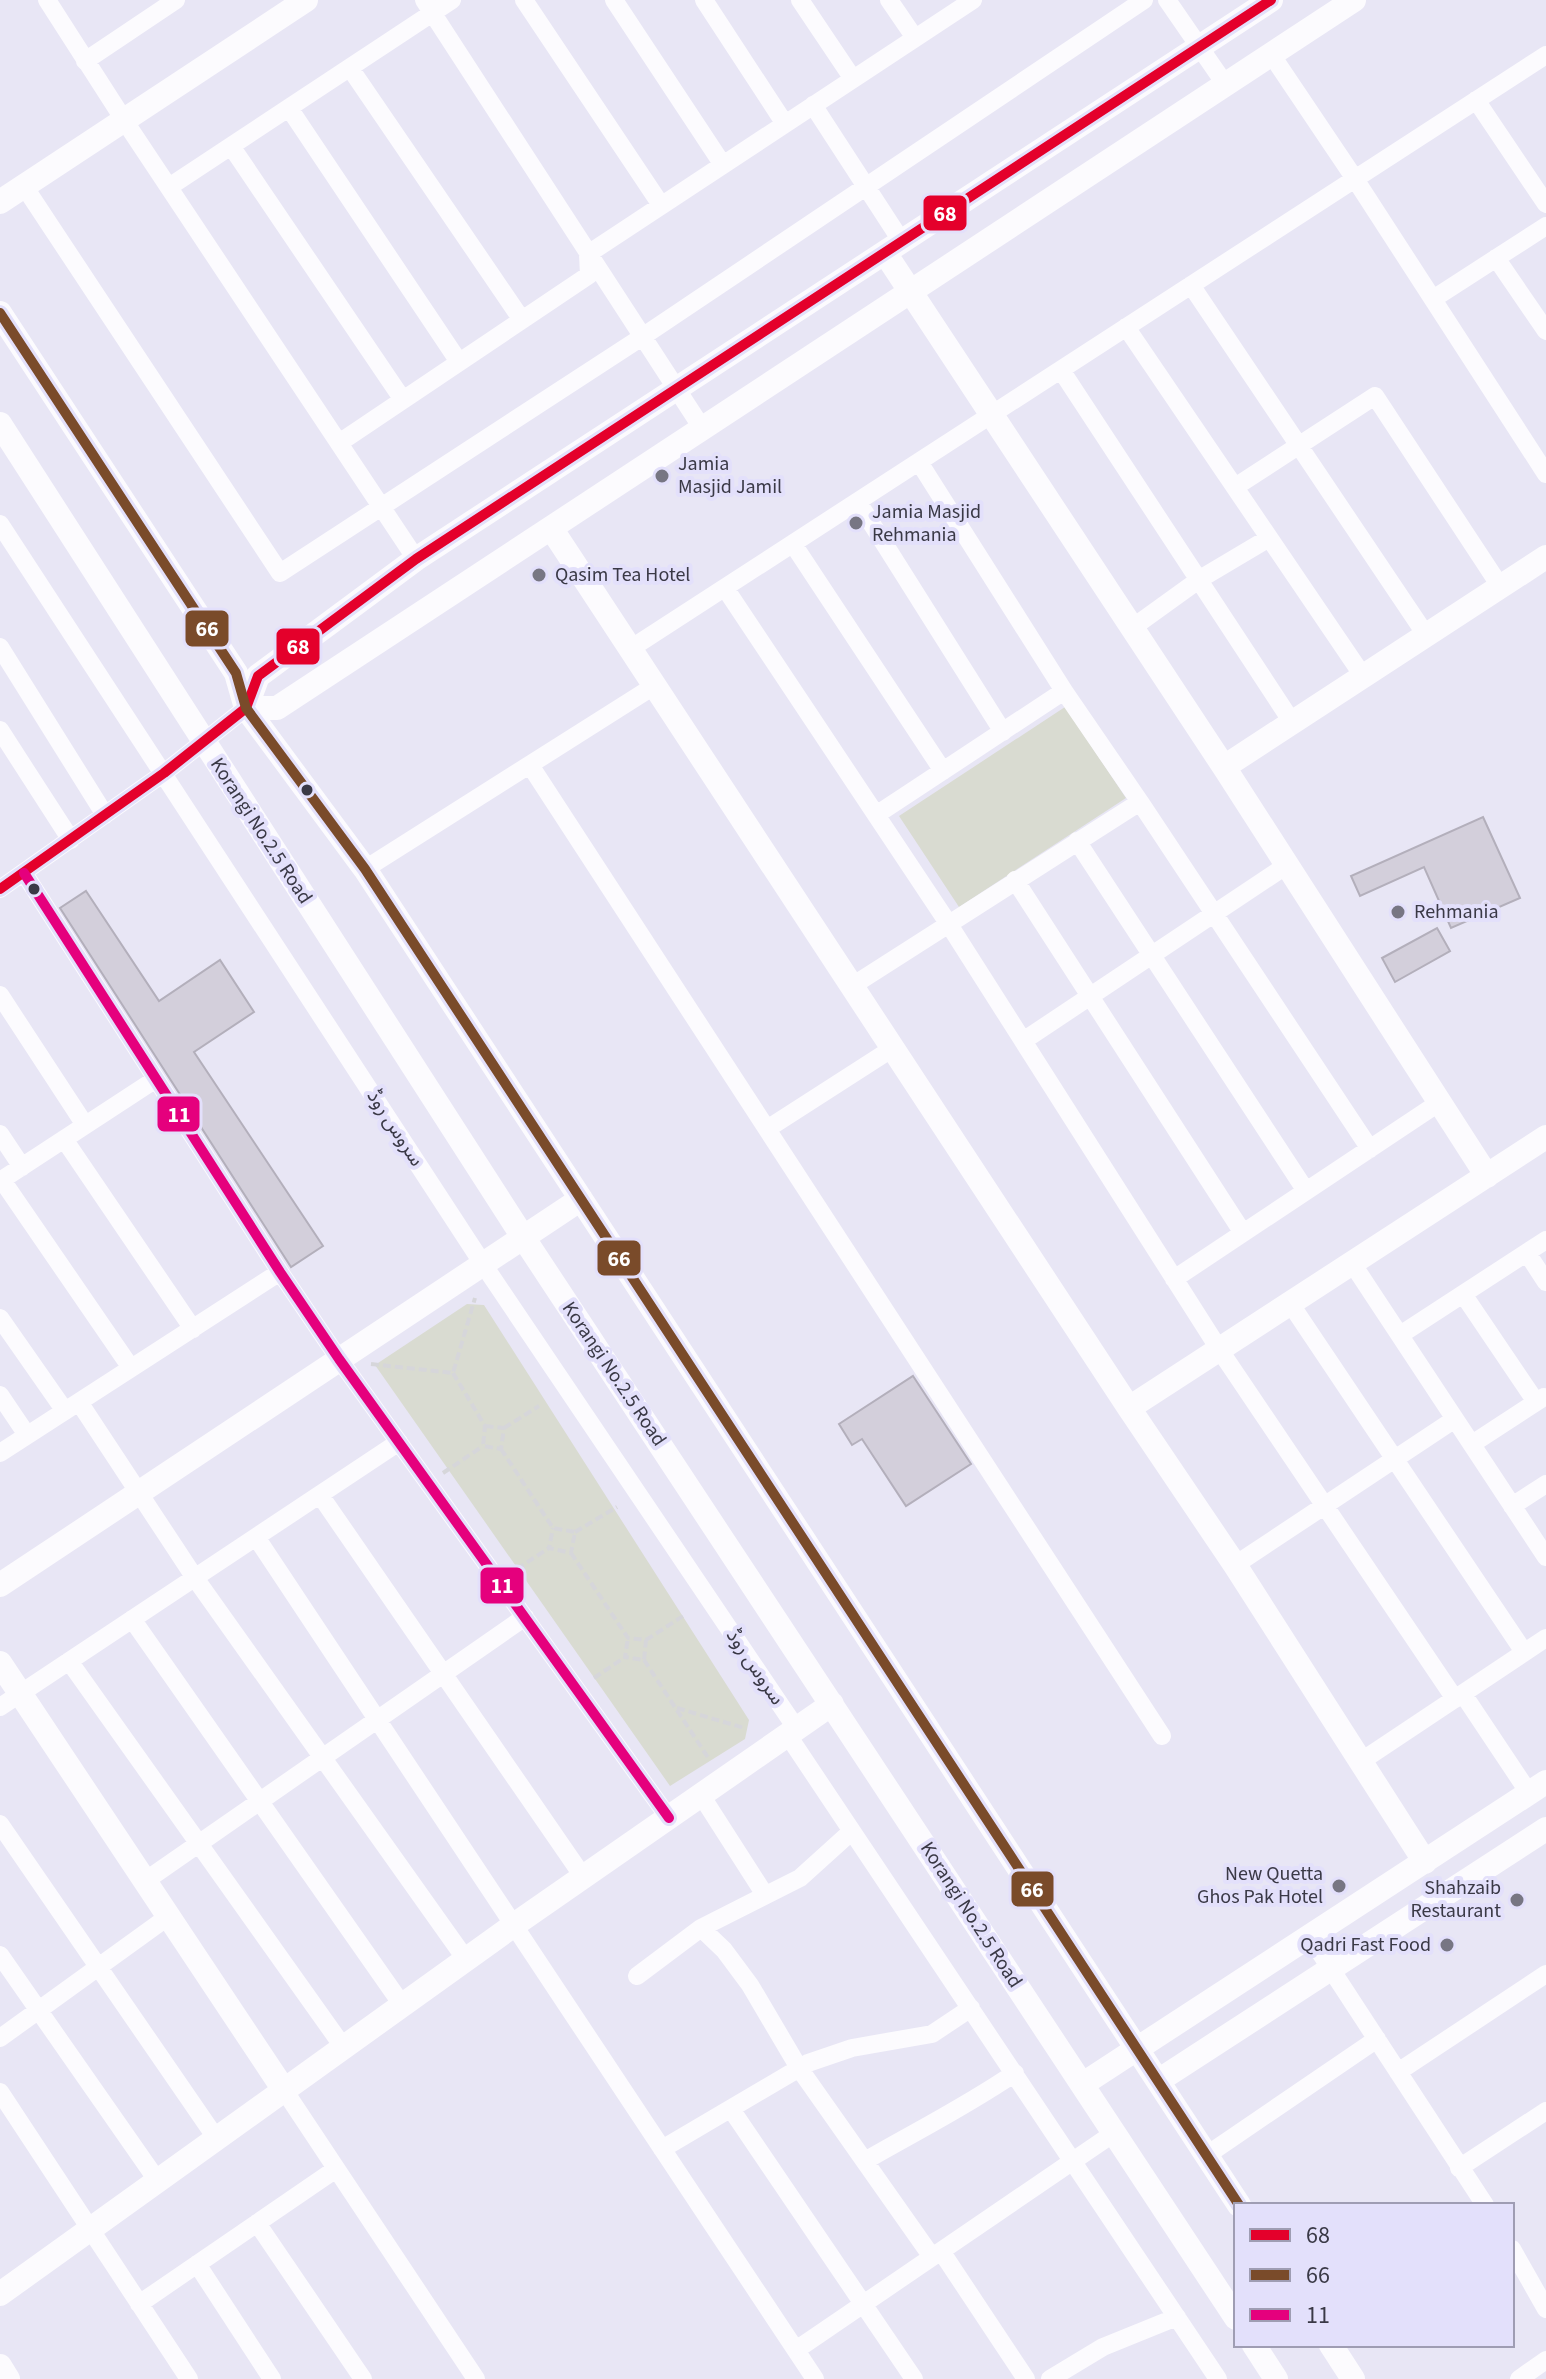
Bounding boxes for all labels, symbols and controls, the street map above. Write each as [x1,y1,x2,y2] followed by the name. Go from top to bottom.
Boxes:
[922,194,968,232] line badge: 68
[933,198,957,230] text: 68
[678,450,782,501] place label: Jamia Masjid Jamil
[653,467,671,485] marker: Jamia Masjid Jamil
[872,498,981,549] place label: Jamia Masjid Rehmania
[847,514,865,532] marker: Jamia Masjid Rehmania
[555,561,690,589] place label: Qasim Tea Hotel
[530,566,548,584] marker: Qasim Tea Hotel
[184,609,230,648] line badge: 66
[195,613,219,645] text: 66
[275,627,321,666] line badge: 68
[286,631,310,663] text: 68
[203,752,319,910] street label: Korangi No.2.5 Road
[299,782,315,798] unlabelled marker
[26,881,42,897] unlabelled marker
[1414,898,1499,926] place label: Rehmania
[1389,903,1407,921] marker: Rehmania
[360,1084,430,1172] street label: سروس روڈ
[156,1095,201,1133] line badge: 11
[167,1099,191,1131] text: 11
[596,1239,642,1277] line badge: 66
[607,1243,631,1275] text: 66
[555,1296,673,1452] street label: Korangi No.2.5 Road
[479,1566,525,1605] line badge: 11
[490,1570,514,1602] text: 11
[719,1623,791,1711] street label: سروس روڈ
[913,1836,1029,1994] street label: Korangi No.2.5 Road
[1197,1860,1323,1911] place label: New Quetta Ghos Pak Hotel
[1010,1870,1055,1908] line badge: 66
[1020,1874,1044,1906] text: 66
[1410,1874,1501,1925] place label: Shahzaib Restaurant
[1330,1877,1348,1895] marker: New Quetta Ghos Pak Hotel
[1508,1891,1526,1909] marker: Shahzaib Restaurant
[1300,1931,1431,1959] place label: Qadri Fast Food
[1438,1936,1456,1954] marker: Qadri Fast Food
[1234,2203,1514,2347] legend
[1306,2218,1330,2253] text: 68
[1306,2258,1330,2293] text: 66
[1306,2298,1330,2333] text: 11

